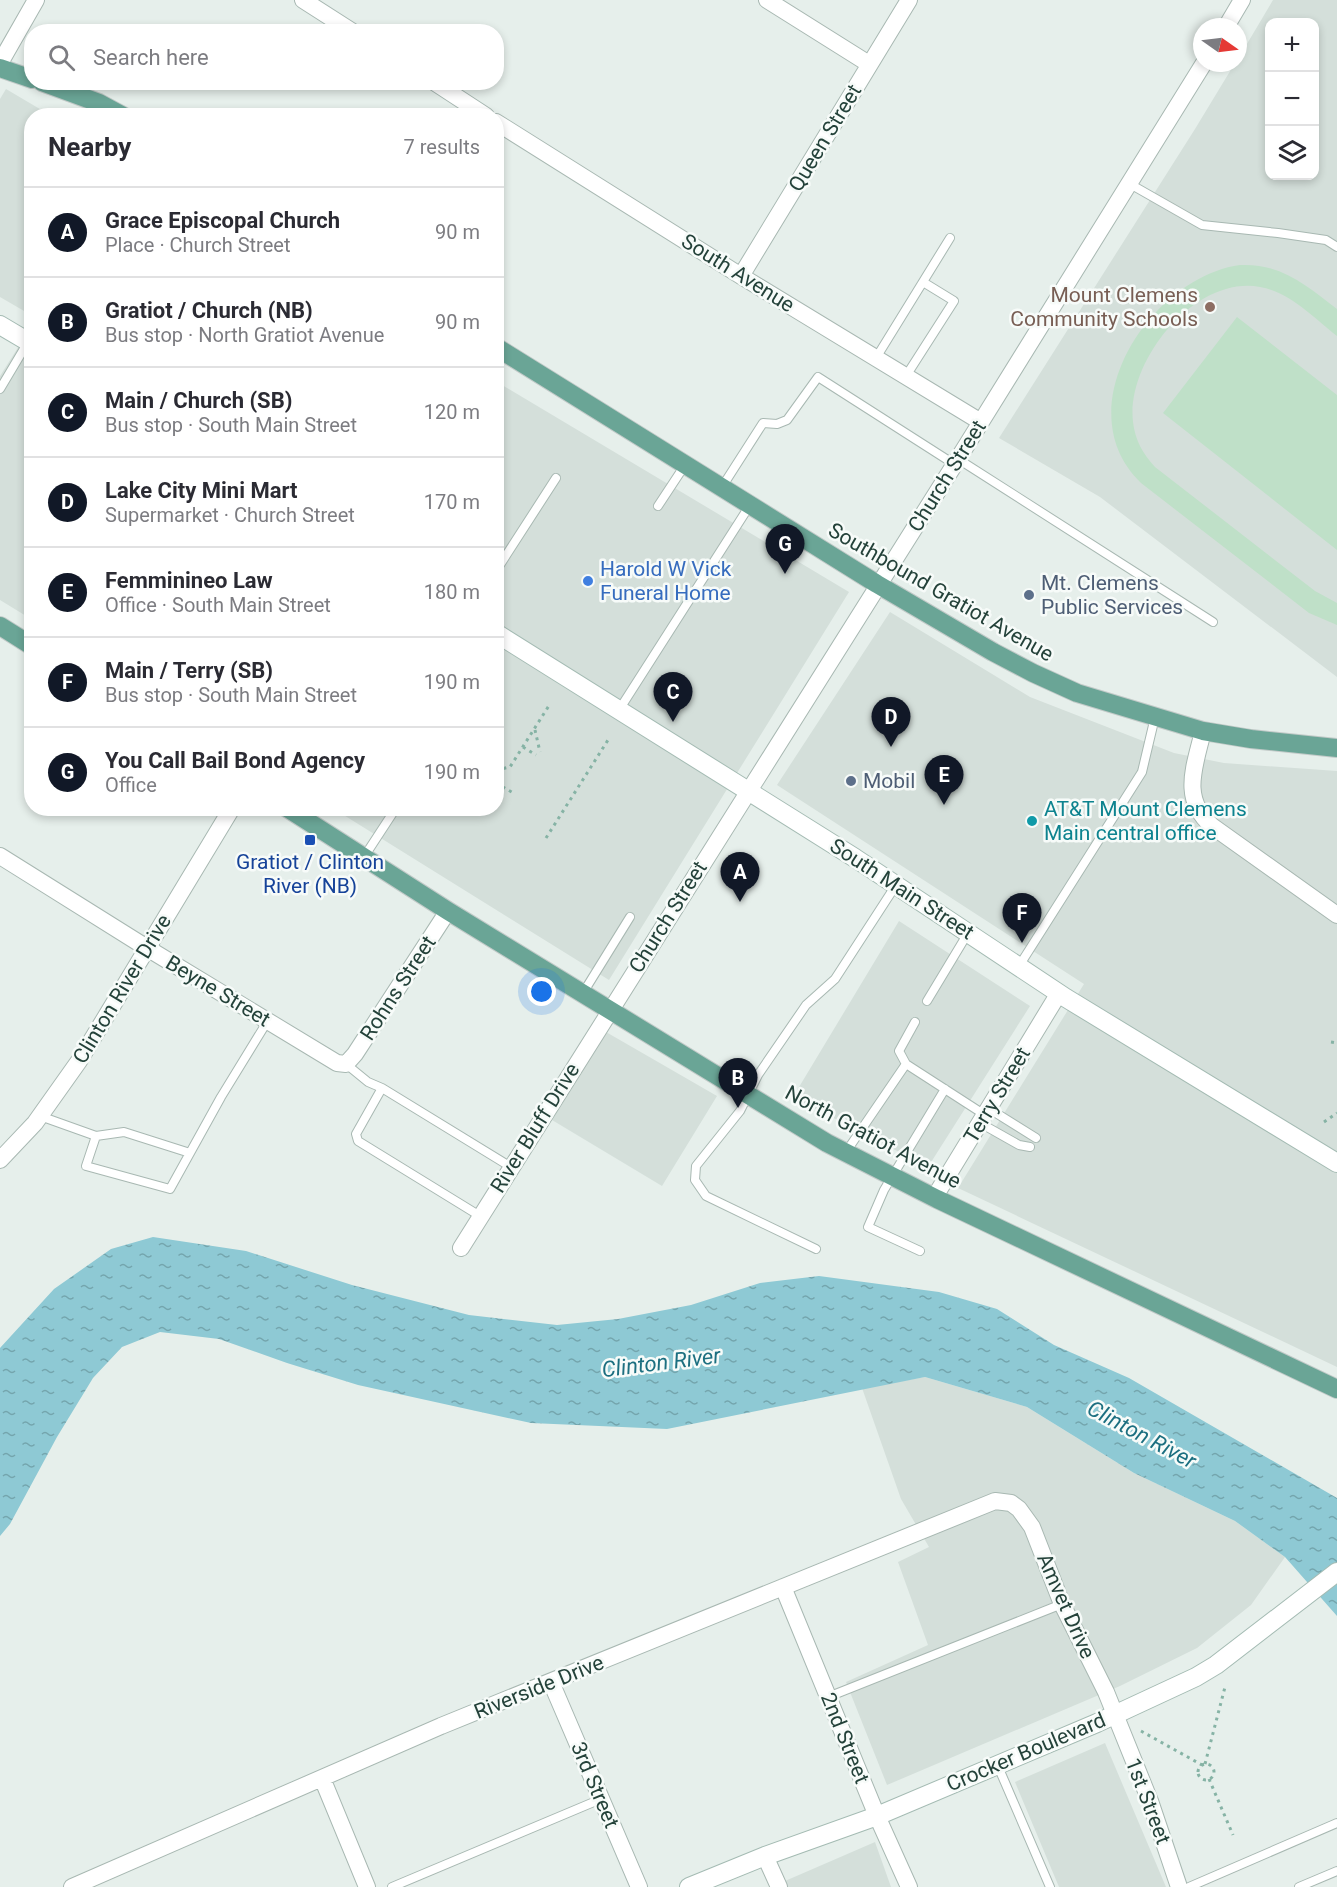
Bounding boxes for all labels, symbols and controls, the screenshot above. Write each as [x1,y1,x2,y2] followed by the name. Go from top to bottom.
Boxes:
[1193,18,1247,72] north arrow
[1265,18,1319,180] map controls
[1265,18,1319,72] button: +
[24,24,504,90] search box
[45,41,78,74] icon: search
[93,45,209,70] text: Search here
[1265,72,1319,126] button: −
[784,80,866,196] street label: Queen Street
[1265,126,1319,180] button: layers
[48,132,131,162] text: Nearby
[404,135,480,159] text: 7 results
[105,208,340,233] text: Grace Episcopal Church
[61,220,74,244] text: A
[435,220,480,244] text: 90 m
[677,229,799,317] street label: South Avenue
[105,233,290,257] text: Place · Church Street
[1010,283,1198,331] place label: Mount Clemens Community Schools
[105,298,313,323] text: Gratiot / Church (NB)
[1203,300,1217,314] marker: Mount Clemens Community Schools
[61,310,74,334] text: B
[435,310,480,334] text: 90 m
[105,323,384,347] text: Bus stop · North Gratiot Avenue
[105,388,292,413] text: Main / Church (SB)
[61,400,74,424] text: C
[424,400,480,424] text: 120 m
[105,413,357,437] text: Bus stop · South Main Street
[903,416,991,536] street label: Church Street
[105,478,298,503] text: Lake City Mini Mart
[61,490,74,514] text: D
[424,490,480,514] text: 170 m
[105,503,355,527] text: Supermarket · Church Street
[824,518,1058,666] street label: Southbound Gratiot Avenue
[766,524,804,574] pin: G
[600,557,732,605] place label: Harold W Vick Funeral Home
[105,568,273,593] text: Femminineo Law
[1041,571,1183,619] place label: Mt. Clemens Public Services
[581,574,595,588] marker: Harold W Vick Funeral Home
[62,580,73,604] text: E
[424,580,480,604] text: 180 m
[1022,588,1036,602] marker: Mt. Clemens Public Services
[105,593,331,617] text: Office · South Main Street
[105,658,273,683] text: Main / Terry (SB)
[62,670,73,694] text: F
[424,670,480,694] text: 190 m
[654,672,692,722] pin: C
[105,683,357,707] text: Bus stop · South Main Street
[872,698,910,747] pin: D
[105,748,365,773] text: You Call Bail Bond Agency
[924,756,964,805] pin: E
[61,760,74,784] text: G
[424,760,480,784] text: 190 m
[863,769,915,793] place label: Mobil
[105,773,157,797] text: Office
[844,774,858,788] marker: Mobil
[1044,797,1247,845] place label: AT&T Mount Clemens Main central office
[1025,814,1039,828] marker: AT&T Mount Clemens Main central office
[303,833,317,847] marker: Gratiot / Clinton River (NB)
[826,834,979,945] street label: South Main Street
[236,850,384,898] place label: Gratiot / Clinton River (NB)
[720,852,760,902] pin: A
[624,857,712,977] street label: Church Street
[1002,894,1042,943] pin: F
[68,910,176,1068] street label: Clinton River Drive
[355,931,441,1045] street label: Rohns Street
[162,950,275,1032] street label: Beyne Street
[527,977,556,1006] your location
[959,1043,1035,1147] street label: Terry Street
[718,1058,758,1108] pin: B
[486,1059,584,1197] street label: River Bluff Drive
[781,1081,965,1193] street label: North Gratiot Avenue
[600,1343,723,1382] water label: Clinton River
[1083,1395,1201,1474] water label: Clinton River
[1032,1550,1100,1662] street label: Amvet Drive
[471,1650,607,1724] street label: Riverside Drive
[816,1689,874,1787] street label: 2nd Street
[943,1708,1109,1796] street label: Crocker Boulevard
[566,1738,624,1832] street label: 3rd Street
[1121,1755,1175,1847] street label: 1st Street

